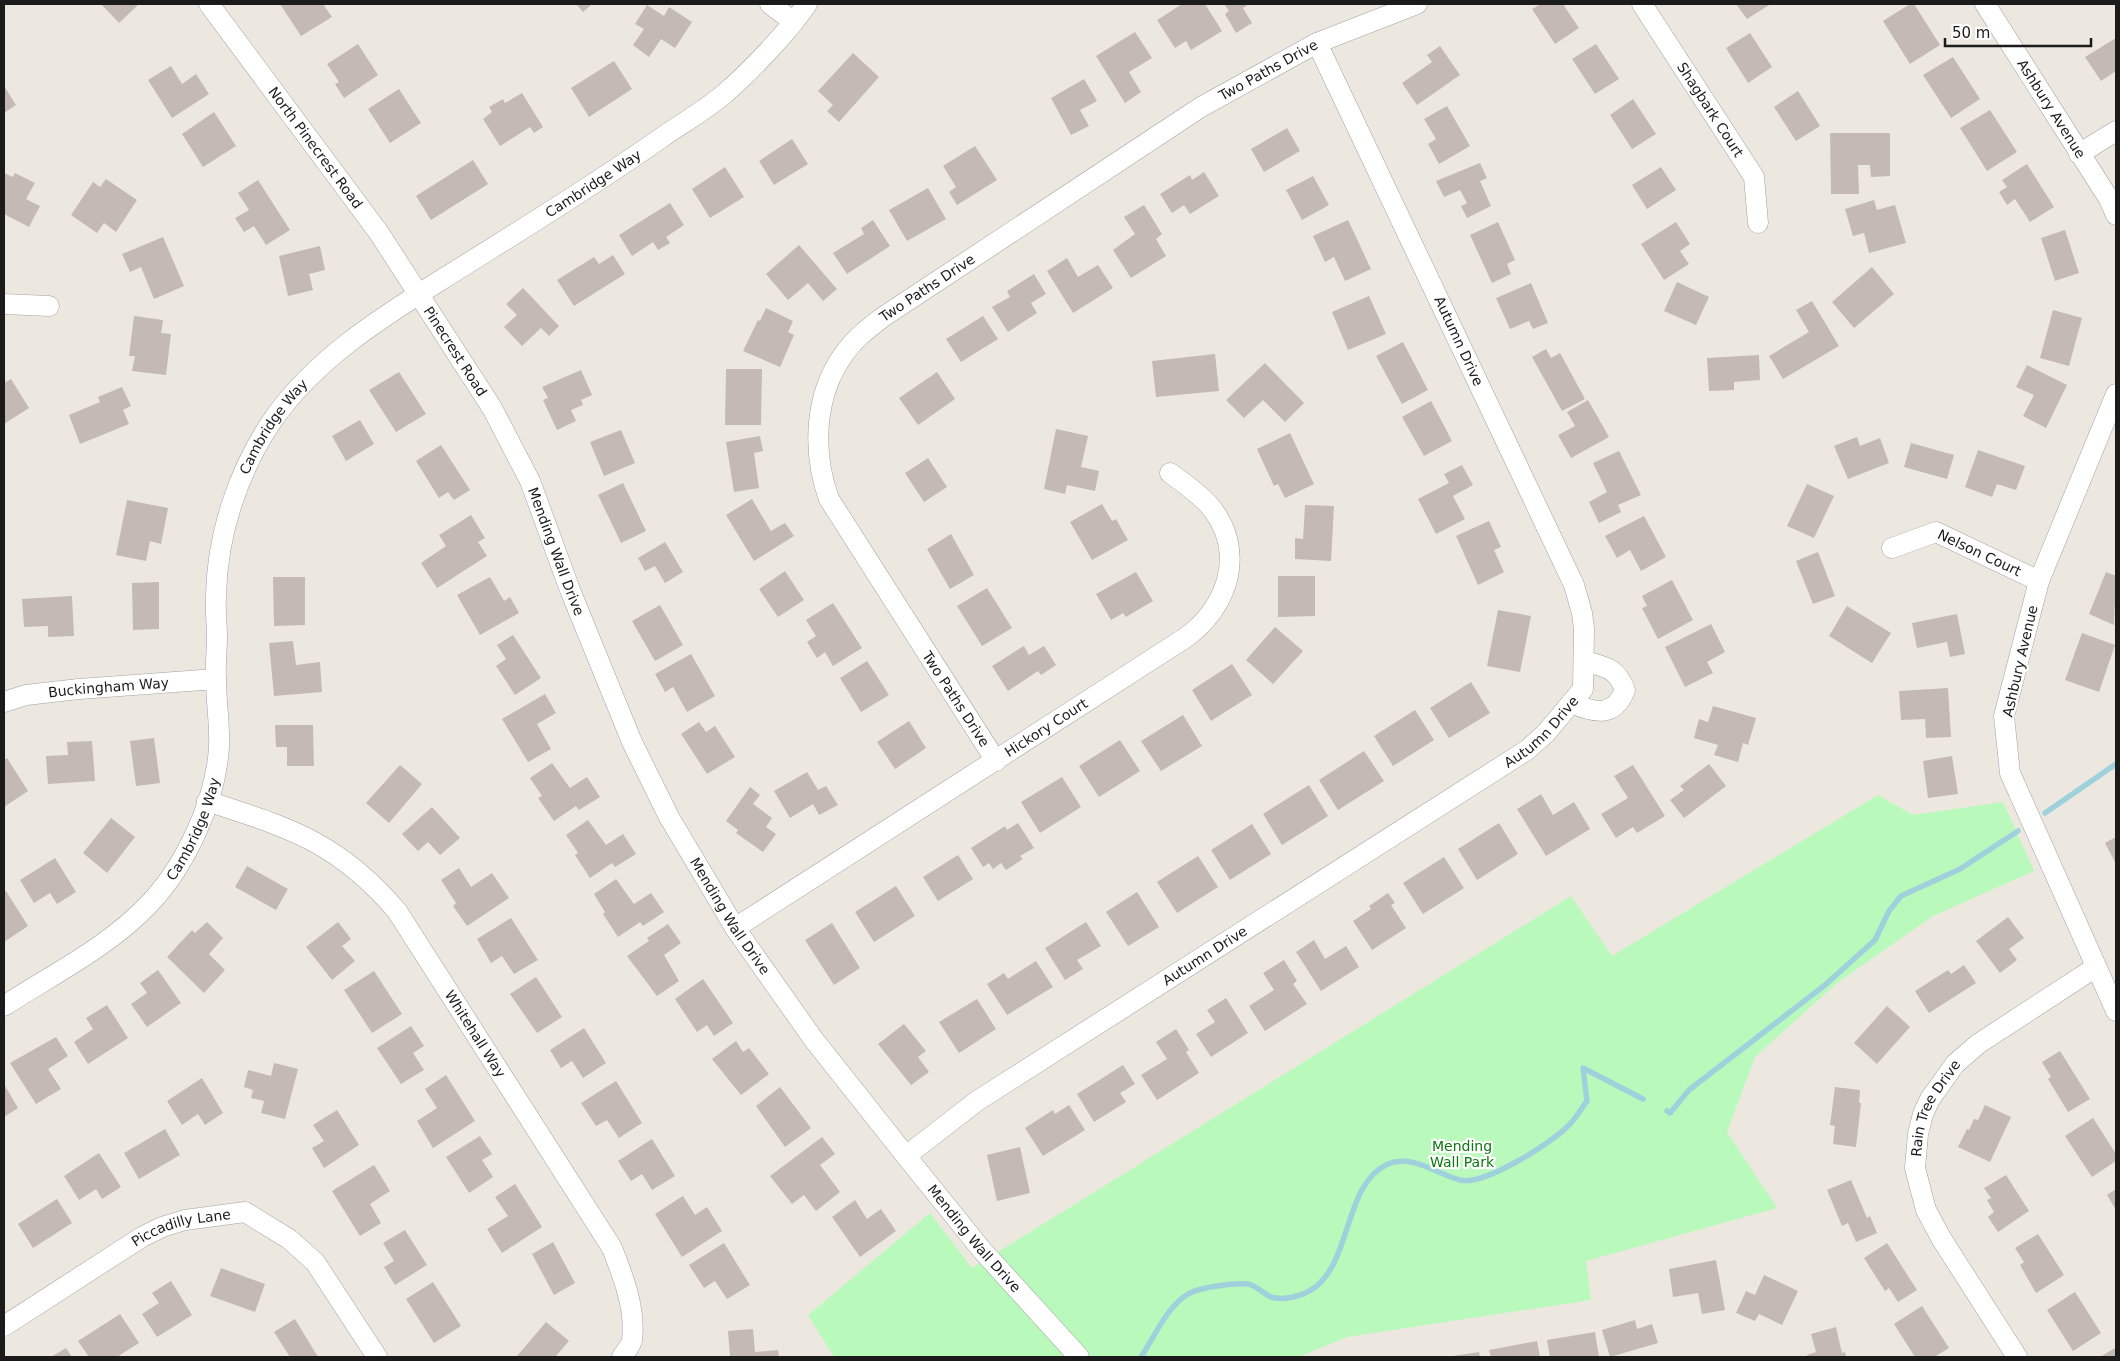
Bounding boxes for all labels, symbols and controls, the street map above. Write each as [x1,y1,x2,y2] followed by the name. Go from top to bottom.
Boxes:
[1945,15,2091,47] scale bar
[1952,24,1990,42] text: 50 m
[1215,36,1321,104] street label: Two Paths Drive
[2014,56,2089,161] street label: Ashbury Avenue
[1674,59,1747,161] street label: Shagbark Court
[265,84,366,212] street label: North Pinecrest Road
[542,146,644,221] street label: Cambridge Way
[876,251,978,326] street label: Two Paths Drive
[1431,294,1487,388] street label: Autumn Drive
[421,303,490,399] street label: Pinecrest Road
[236,376,311,477] street label: Cambridge Way
[525,485,588,618] street label: Mending Wall Drive
[1935,526,2024,580] street label: Nelson Court
[1999,604,2041,718] street label: Ashbury Avenue
[919,647,993,750] street label: Two Paths Drive
[47,674,170,700] street label: Buckingham Way
[1501,693,1582,771] street label: Autumn Drive
[1002,695,1091,760] street label: Hickory Court
[163,776,222,883] street label: Cambridge Way
[687,855,773,978] street label: Mending Wall Drive
[1160,923,1250,989] street label: Autumn Drive
[442,987,509,1080] street label: Whitehall Way
[1908,1057,1964,1157] street label: Rain Tree Drive
[1430,1138,1495,1170] park label: Mending Wall Park
[924,1181,1024,1295] street label: Mending Wall Drive
[129,1206,232,1250] street label: Piccadilly Lane

